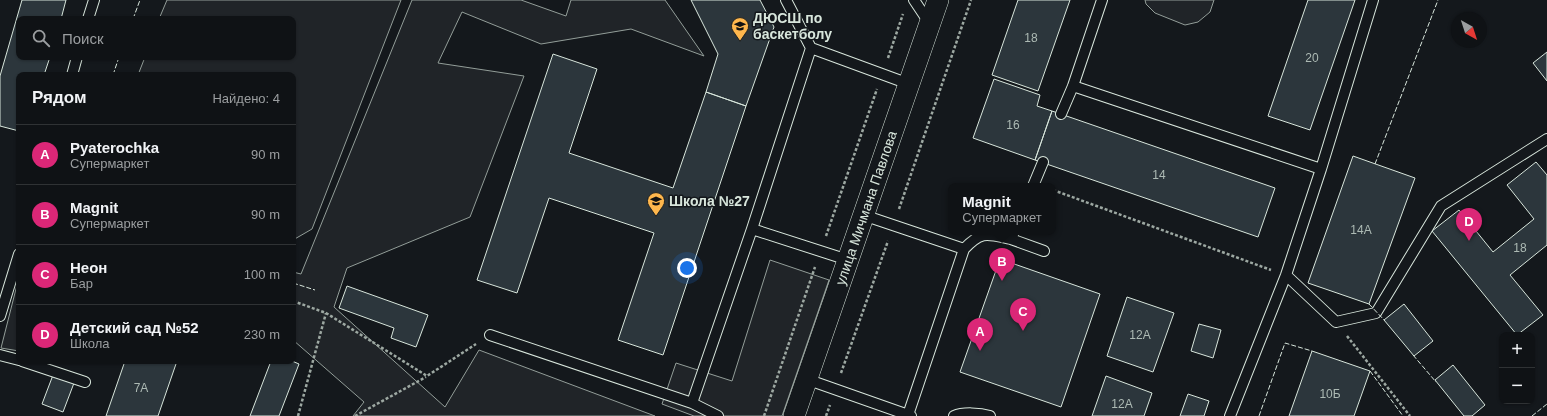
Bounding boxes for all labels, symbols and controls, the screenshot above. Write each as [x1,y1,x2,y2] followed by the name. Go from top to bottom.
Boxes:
[753,10,832,42] place label: ДЮСШ по баскетболу
[1451,12,1487,48] north arrow
[16,16,296,60] search box
[730,16,750,41] school or university icon: ДЮСШ по баскетболу
[30,27,52,49] icon: search
[62,30,104,47] text: Поиск
[1024,31,1038,45] house number: 18
[1305,51,1319,65] house number: 20
[32,88,87,107] text: Рядом
[212,91,280,106] text: Найдено: 4
[1006,118,1020,132] house number: 16
[832,129,900,287] street label: улица Мичмана Павлова
[70,139,159,156] text: Pyaterochka
[40,147,50,162] text: A
[251,147,280,162] text: 90 m
[70,156,149,171] text: Супермаркет
[1152,168,1166,182] house number: 14
[948,183,1056,235] popup
[646,191,666,216] school or university icon: Школа №27
[669,193,750,209] place label: Школа №27
[962,193,1011,210] text: Magnit
[70,199,118,216] text: Magnit
[40,207,50,222] text: B
[251,207,280,222] text: 90 m
[1456,208,1482,241] pin: D
[962,210,1042,225] text: Супермаркет
[70,216,149,231] text: Супермаркет
[1350,223,1372,237] house number: 14А
[1513,241,1527,255] house number: 18
[989,248,1015,281] pin: B
[677,258,697,278] your location
[70,259,107,276] text: Неон
[40,267,50,282] text: C
[244,267,280,282] text: 100 m
[70,276,93,291] text: Бар
[1010,298,1036,331] pin: C
[967,318,993,351] pin: A
[70,319,199,336] text: Детский сад №52
[40,327,50,342] text: D
[244,327,280,342] text: 230 m
[1129,328,1151,342] house number: 12А
[1499,332,1535,404] map controls
[1499,332,1535,368] button: +
[70,336,110,351] text: Школа
[1499,368,1535,404] button: −
[134,381,148,395] house number: 7А
[1319,387,1341,401] house number: 10Б
[1111,397,1133,411] house number: 12А

